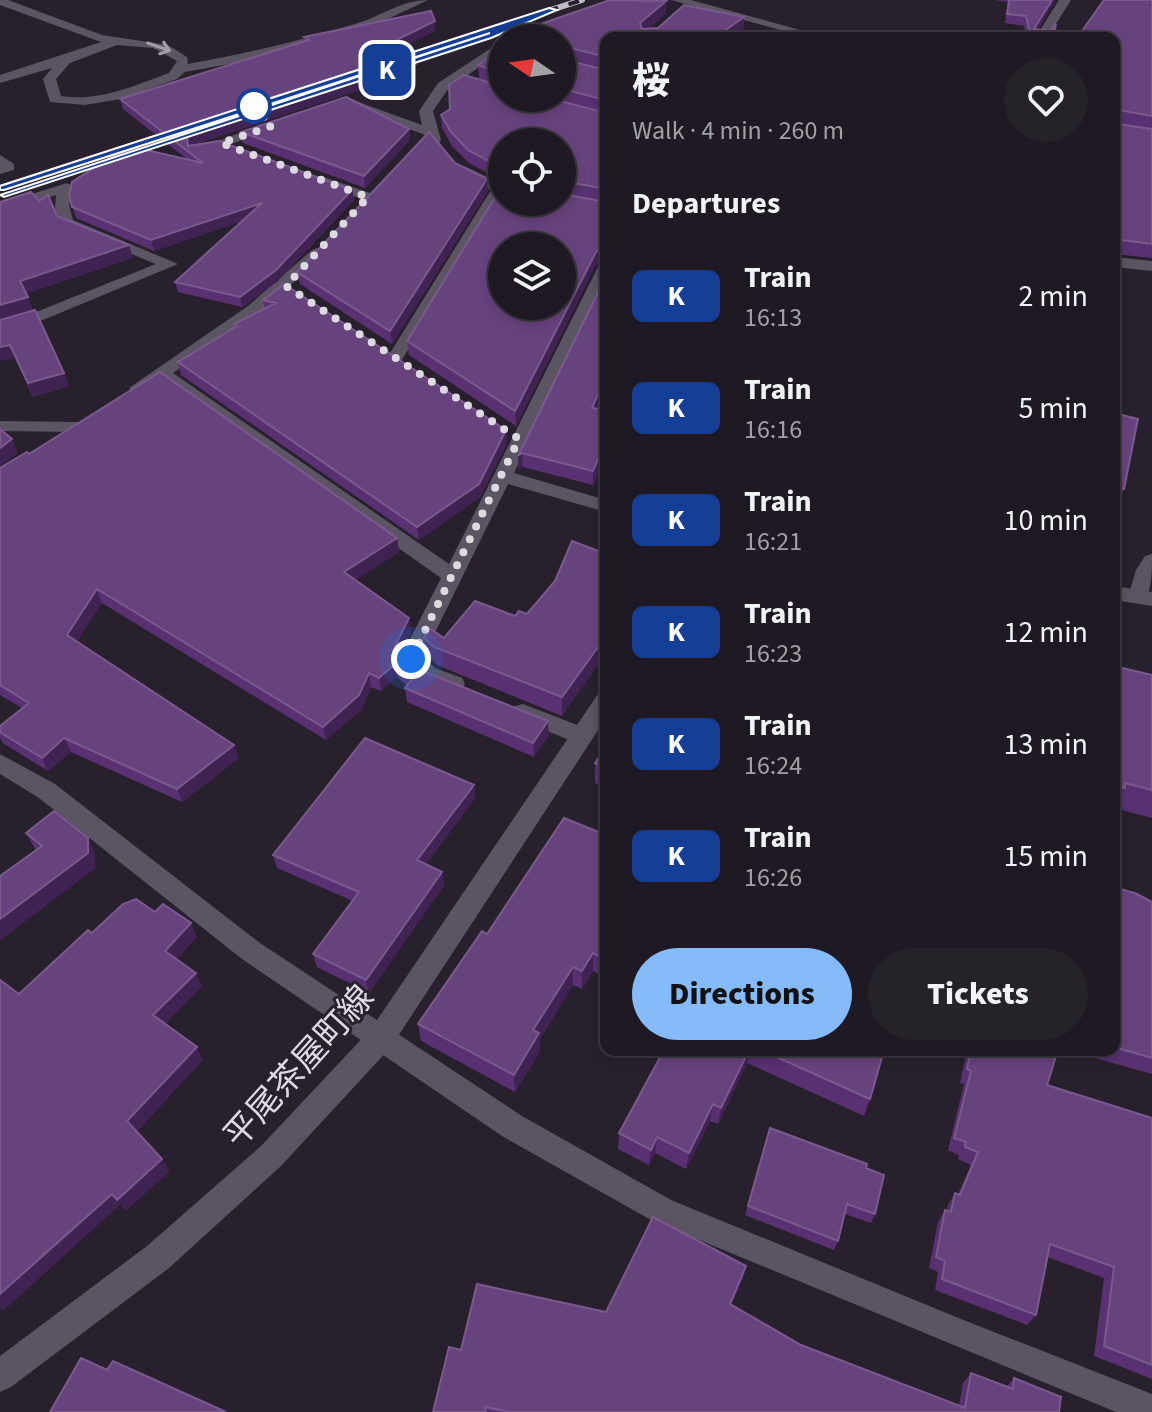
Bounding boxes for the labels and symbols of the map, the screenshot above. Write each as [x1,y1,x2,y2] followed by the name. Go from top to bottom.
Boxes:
[488,24,576,112] north arrow
[146,40,171,55] one-way arrow
[361,44,413,96] line badge: K
[237,89,271,123] unlabelled marker
[391,639,431,679] your location
[213,975,386,1159] street label: 平尾茶屋町線

